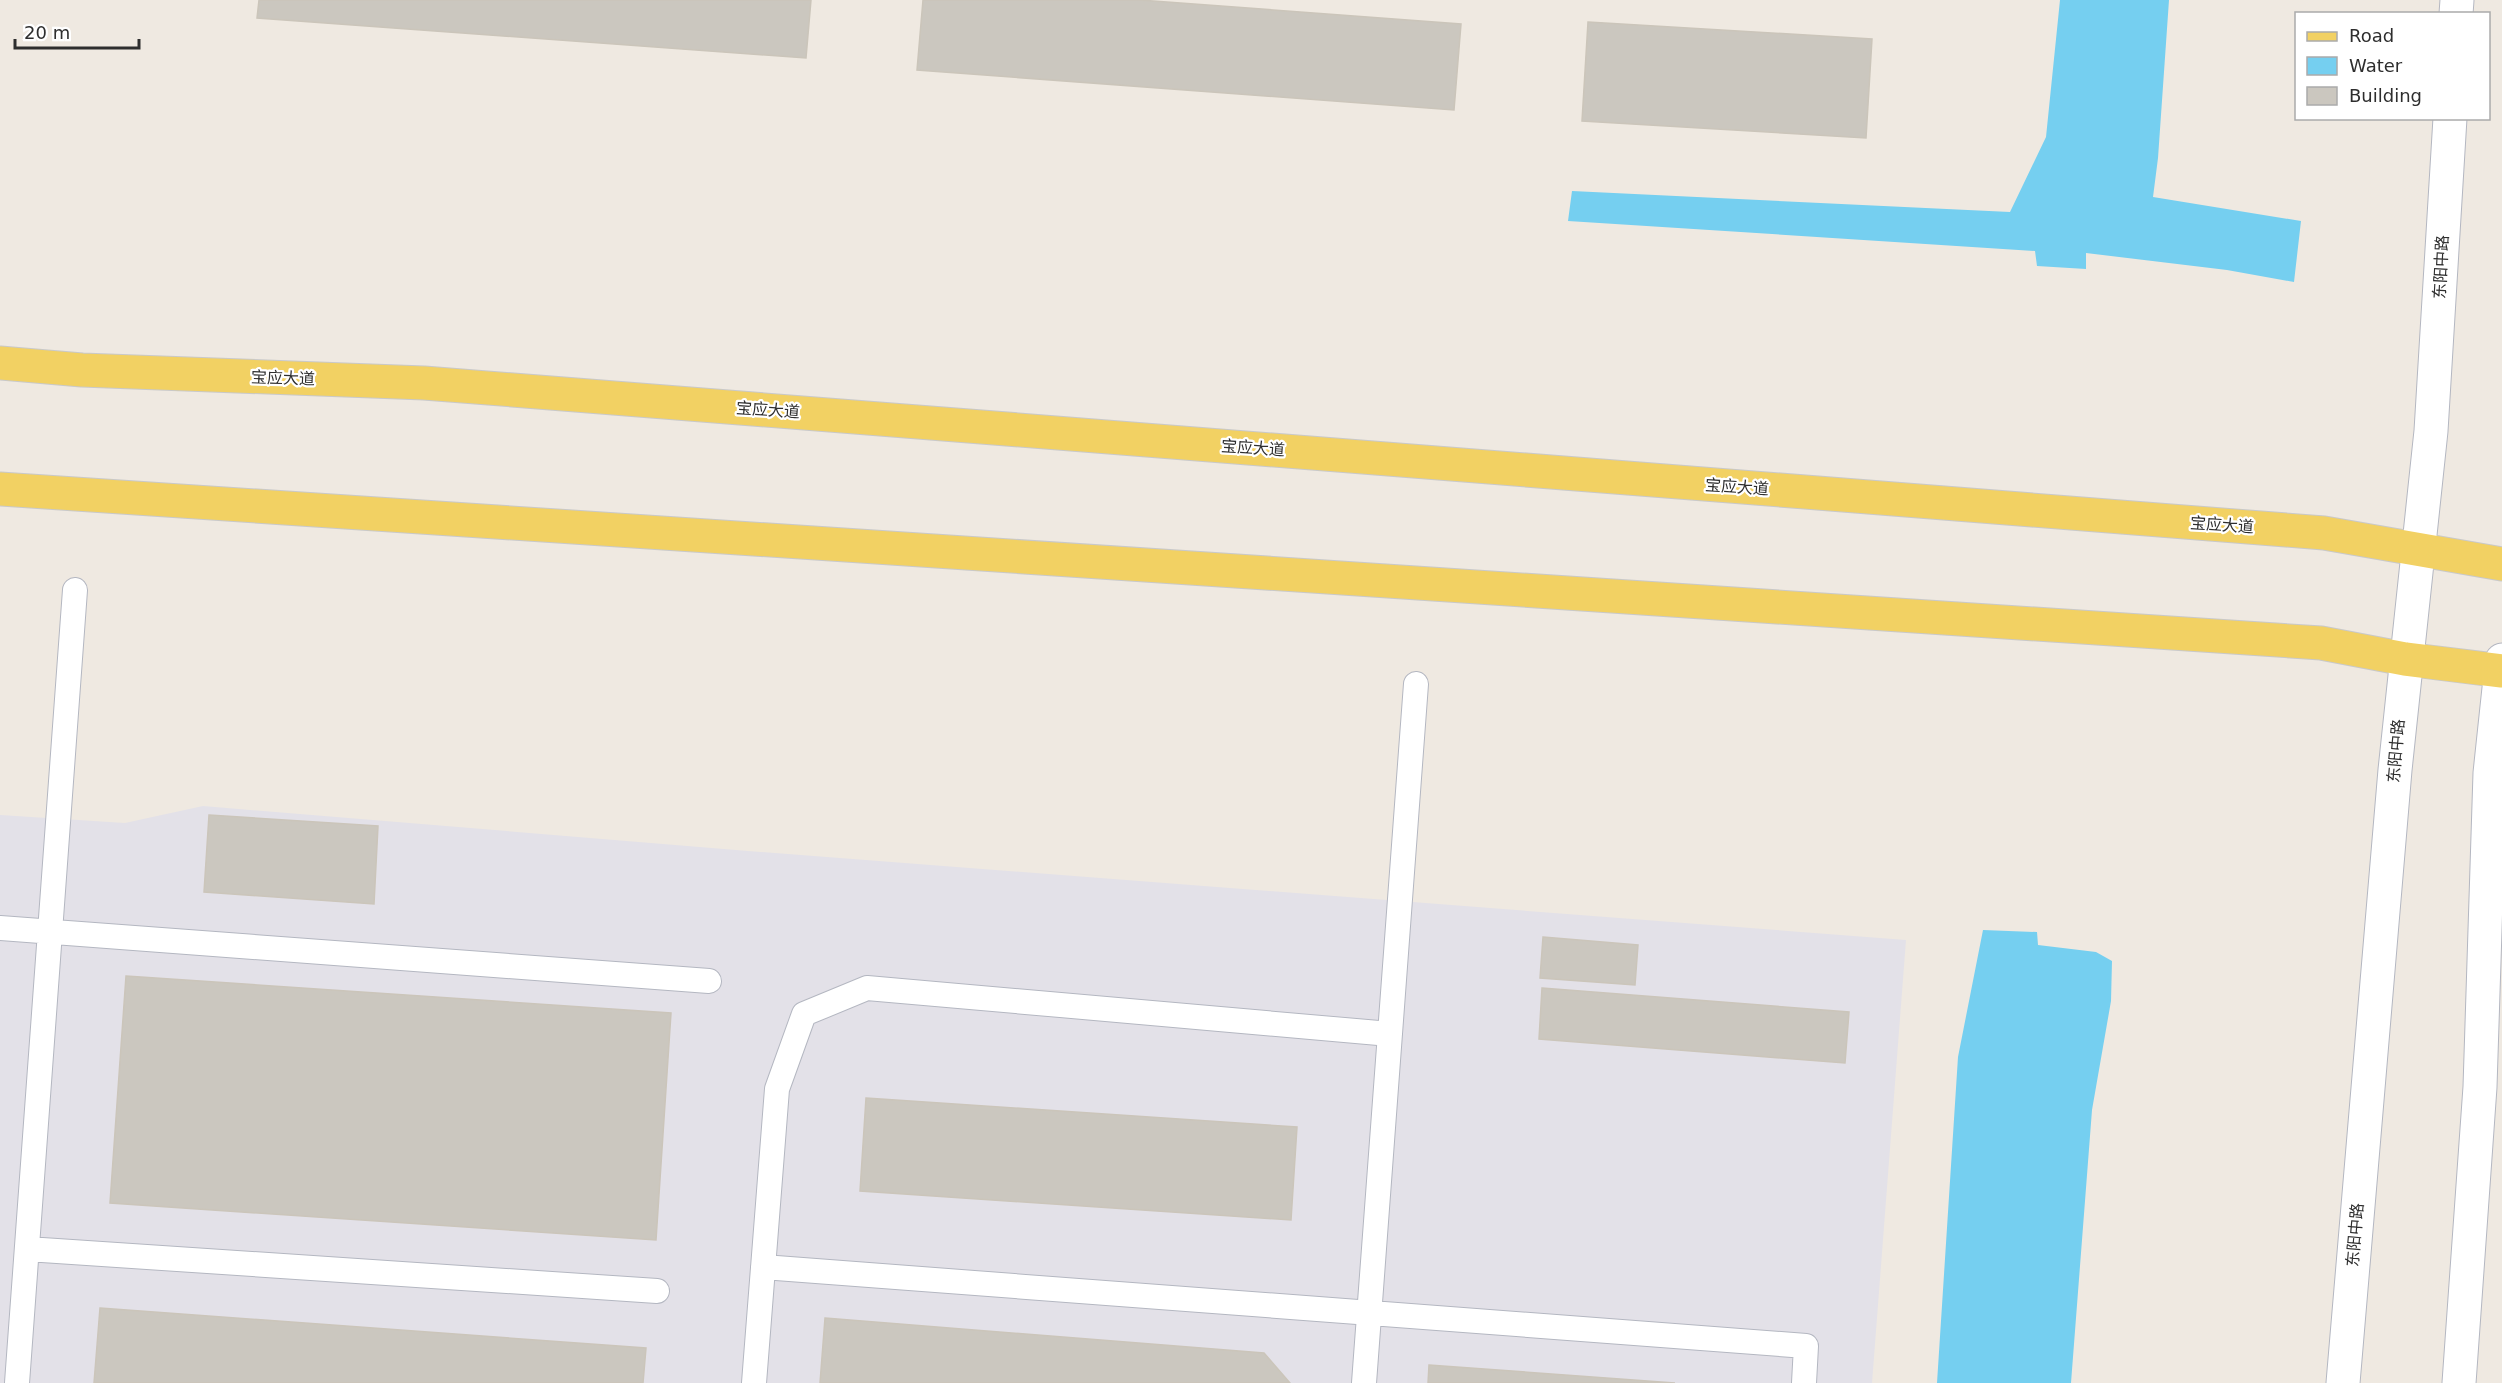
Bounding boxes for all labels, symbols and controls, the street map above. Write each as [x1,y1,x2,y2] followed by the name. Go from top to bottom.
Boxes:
[15,12,140,50] scale bar
[2295,12,2490,120] legend
[24,22,70,43] text: 20 m
[2349,25,2394,46] text: Road
[2349,55,2403,76] text: Water
[2349,85,2422,106] text: Building
[2430,235,2452,299] street label: 东阳中路
[251,367,315,389] street label: 宝应大道
[735,398,801,422] street label: 宝应大道
[1220,436,1286,460] street label: 宝应大道
[1704,475,1770,499] street label: 宝应大道
[2189,513,2255,537] street label: 宝应大道
[2384,718,2408,784] street label: 东阳中路
[2343,1202,2367,1268] street label: 东阳中路

